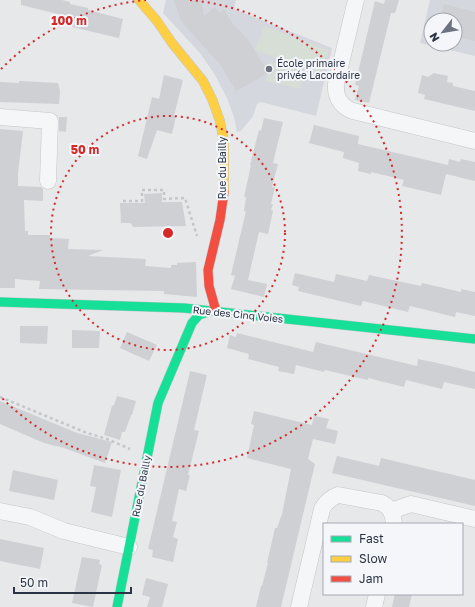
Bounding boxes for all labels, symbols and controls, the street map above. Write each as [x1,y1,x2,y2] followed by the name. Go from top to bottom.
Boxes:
[423,12,463,52] north arrow
[51,13,87,28] text: 100 m
[426,30,442,44] text: N
[277,57,360,81] place label: École primaire privée Lacordaire
[264,64,274,74] marker: École primaire privée Lacordaire
[216,136,228,199] street label: Rue du Bailly
[71,142,99,157] text: 50 m
[161,226,175,240] centre of rings
[192,303,284,325] street label: Rue des Cinq Voies
[129,454,153,518] street label: Rue du Bailly
[323,523,463,595] legend
[359,531,384,546] text: Fast
[359,551,387,566] text: Slow
[14,569,131,595] scale bar
[359,571,383,586] text: Jam
[20,575,48,590] text: 50 m

